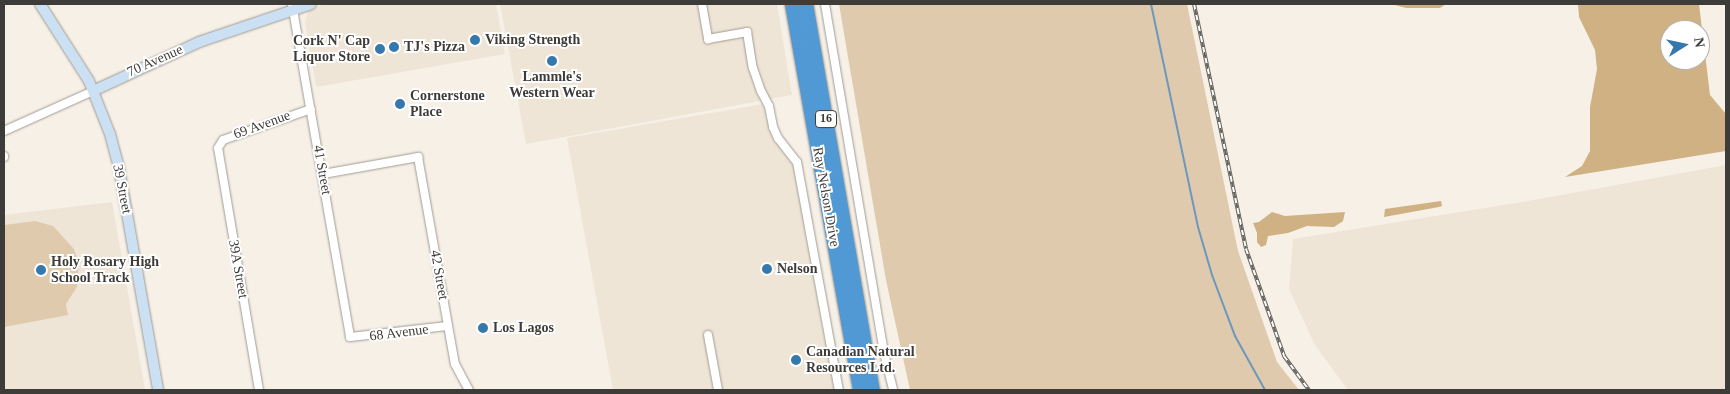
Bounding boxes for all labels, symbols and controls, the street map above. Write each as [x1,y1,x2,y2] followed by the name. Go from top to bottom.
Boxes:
[1660,20,1710,70] north arrow
[485,32,580,48] place label: Viking Strength
[293,33,370,65] place label: Cork N' Cap Liquor Store
[469,34,481,46] marker: Viking Strength
[1691,36,1708,49] text: N
[404,39,465,55] place label: TJ's Pizza
[124,41,186,81] street label: 70 Avenue
[388,41,400,53] marker: TJ's Pizza
[374,43,386,55] marker: Cork N' Cap Liquor Store
[546,55,558,67] marker: Lammle's Western Wear
[509,69,595,102] place label: Lammle's Western Wear
[410,88,485,120] place label: Cornerstone Place
[394,98,406,110] marker: Cornerstone Place
[231,107,293,143] street label: 69 Avenue
[815,110,837,128] road number: 16
[309,144,335,196] street label: 41 Street
[809,146,843,248] street label: Ray Nelson Drive
[109,163,135,215] street label: 39 Street
[224,238,252,300] street label: 39A Street
[426,249,452,301] street label: 42 Street
[51,254,159,286] place label: Holy Rosary High School Track
[777,261,817,277] place label: Nelson
[761,263,773,275] marker: Nelson
[35,264,47,276] marker: Holy Rosary High School Track
[493,320,554,336] place label: Los Lagos
[368,321,430,345] street label: 68 Avenue
[477,322,489,334] marker: Los Lagos
[806,344,915,377] place label: Canadian Natural Resources Ltd.
[790,354,802,366] marker: Canadian Natural Resources Ltd.

